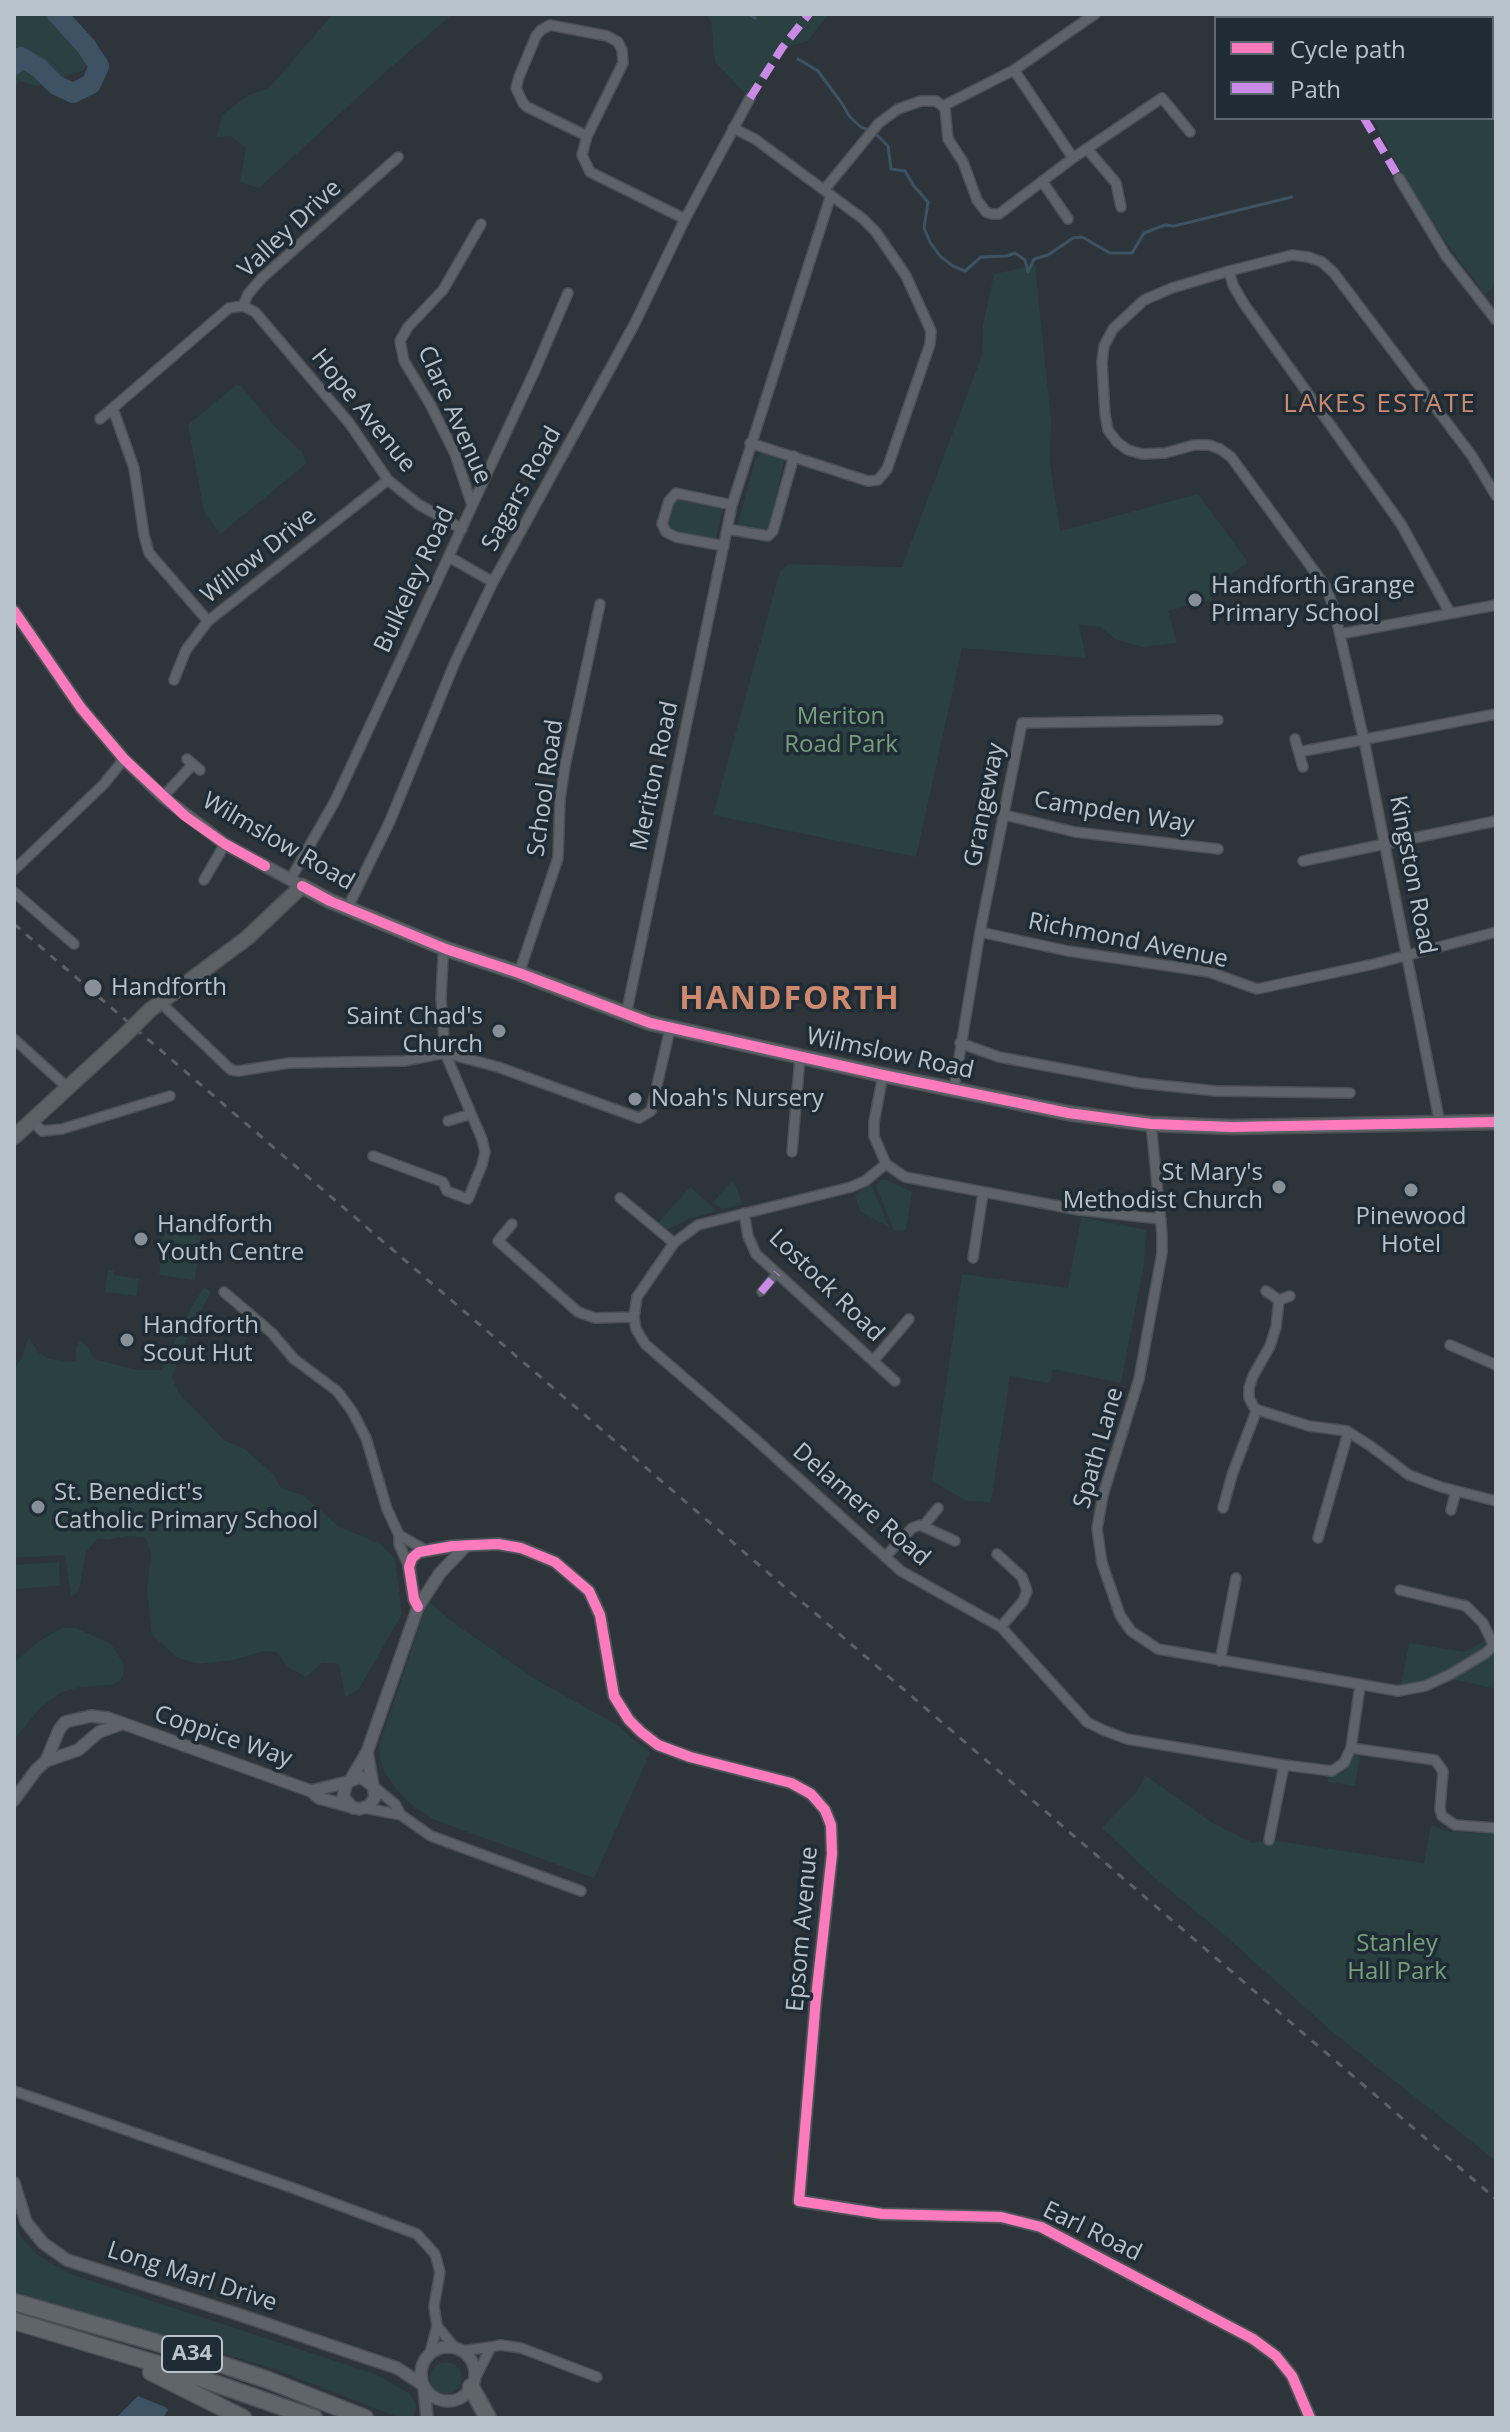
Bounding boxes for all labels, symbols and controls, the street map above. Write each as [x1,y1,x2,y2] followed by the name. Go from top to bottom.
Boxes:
[1214,16,1494,120] legend
[1290,32,1406,65] text: Cycle path
[1290,72,1341,105] text: Path
[233,174,347,284] street label: Valley Drive
[411,342,497,488] street label: Clare Avenue
[305,344,421,478] street label: Hope Avenue
[1283,389,1477,421] district label: LAKES ESTATE
[476,422,568,556] street label: Sagars Road
[196,502,322,610] street label: Willow Drive
[369,503,461,657] street label: Bulkeley Road
[1211,572,1415,628] place label: Handforth Grange Primary School
[1186,591,1204,609] marker: Handforth Grange Primary School
[625,699,685,853] street label: Meriton Road
[784,703,898,759] park label: Meriton Road Park
[522,718,570,858] street label: School Road
[959,741,1011,869] street label: Grangeway
[1032,786,1196,840] street label: Campden Way
[197,787,359,897] street label: Wilmslow Road
[1382,793,1442,957] street label: Kingston Road
[1026,908,1230,974] street label: Richmond Avenue
[111,974,227,1002] place label: Handforth
[82,977,104,999] marker: Handforth
[679,981,901,1019] district label: HANDFORTH
[346,1003,483,1059] place label: Saint Chad's Church
[490,1022,508,1040] marker: Saint Chad's Church
[804,1022,976,1086] street label: Wilmslow Road
[651,1085,824,1113] place label: Noah's Nursery
[626,1090,644,1108] marker: Noah's Nursery
[1063,1159,1263,1215] place label: St Mary's Methodist Church
[1270,1178,1288,1196] marker: St Mary's Methodist Church
[1402,1181,1420,1199] marker: Pinewood Hotel
[1356,1203,1466,1259] place label: Pinewood Hotel
[157,1211,304,1267] place label: Handforth Youth Centre
[762,1224,890,1348] street label: Lostock Road
[132,1230,150,1248] marker: Handforth Youth Centre
[143,1312,259,1368] place label: Handforth Scout Hut
[118,1331,136,1349] marker: Handforth Scout Hut
[1068,1384,1130,1512] street label: Spath Lane
[786,1437,936,1573] street label: Delamere Road
[54,1479,318,1535] place label: St. Benedict's Catholic Primary School
[29,1498,47,1516] marker: St. Benedict's Catholic Primary School
[150,1700,296,1774] street label: Coppice Way
[781,1845,825,2013] street label: Epsom Avenue
[1347,1930,1447,1986] park label: Stanley Hall Park
[1038,2196,1146,2268] street label: Earl Road
[104,2236,280,2318] street label: Long Marl Drive
[162,2336,222,2372] road number: A34

